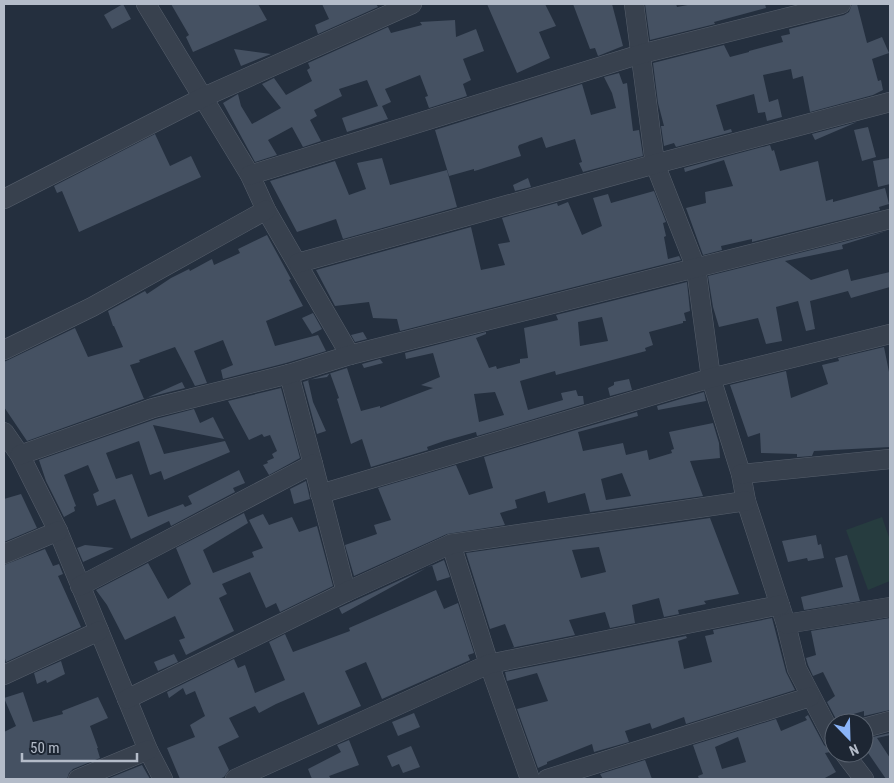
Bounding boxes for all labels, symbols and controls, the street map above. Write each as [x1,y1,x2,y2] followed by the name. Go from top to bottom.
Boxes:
[824,713,874,763] north arrow
[22,730,138,762] scale bar
[30,739,60,757] text: 50 m
[847,741,861,759] text: N

